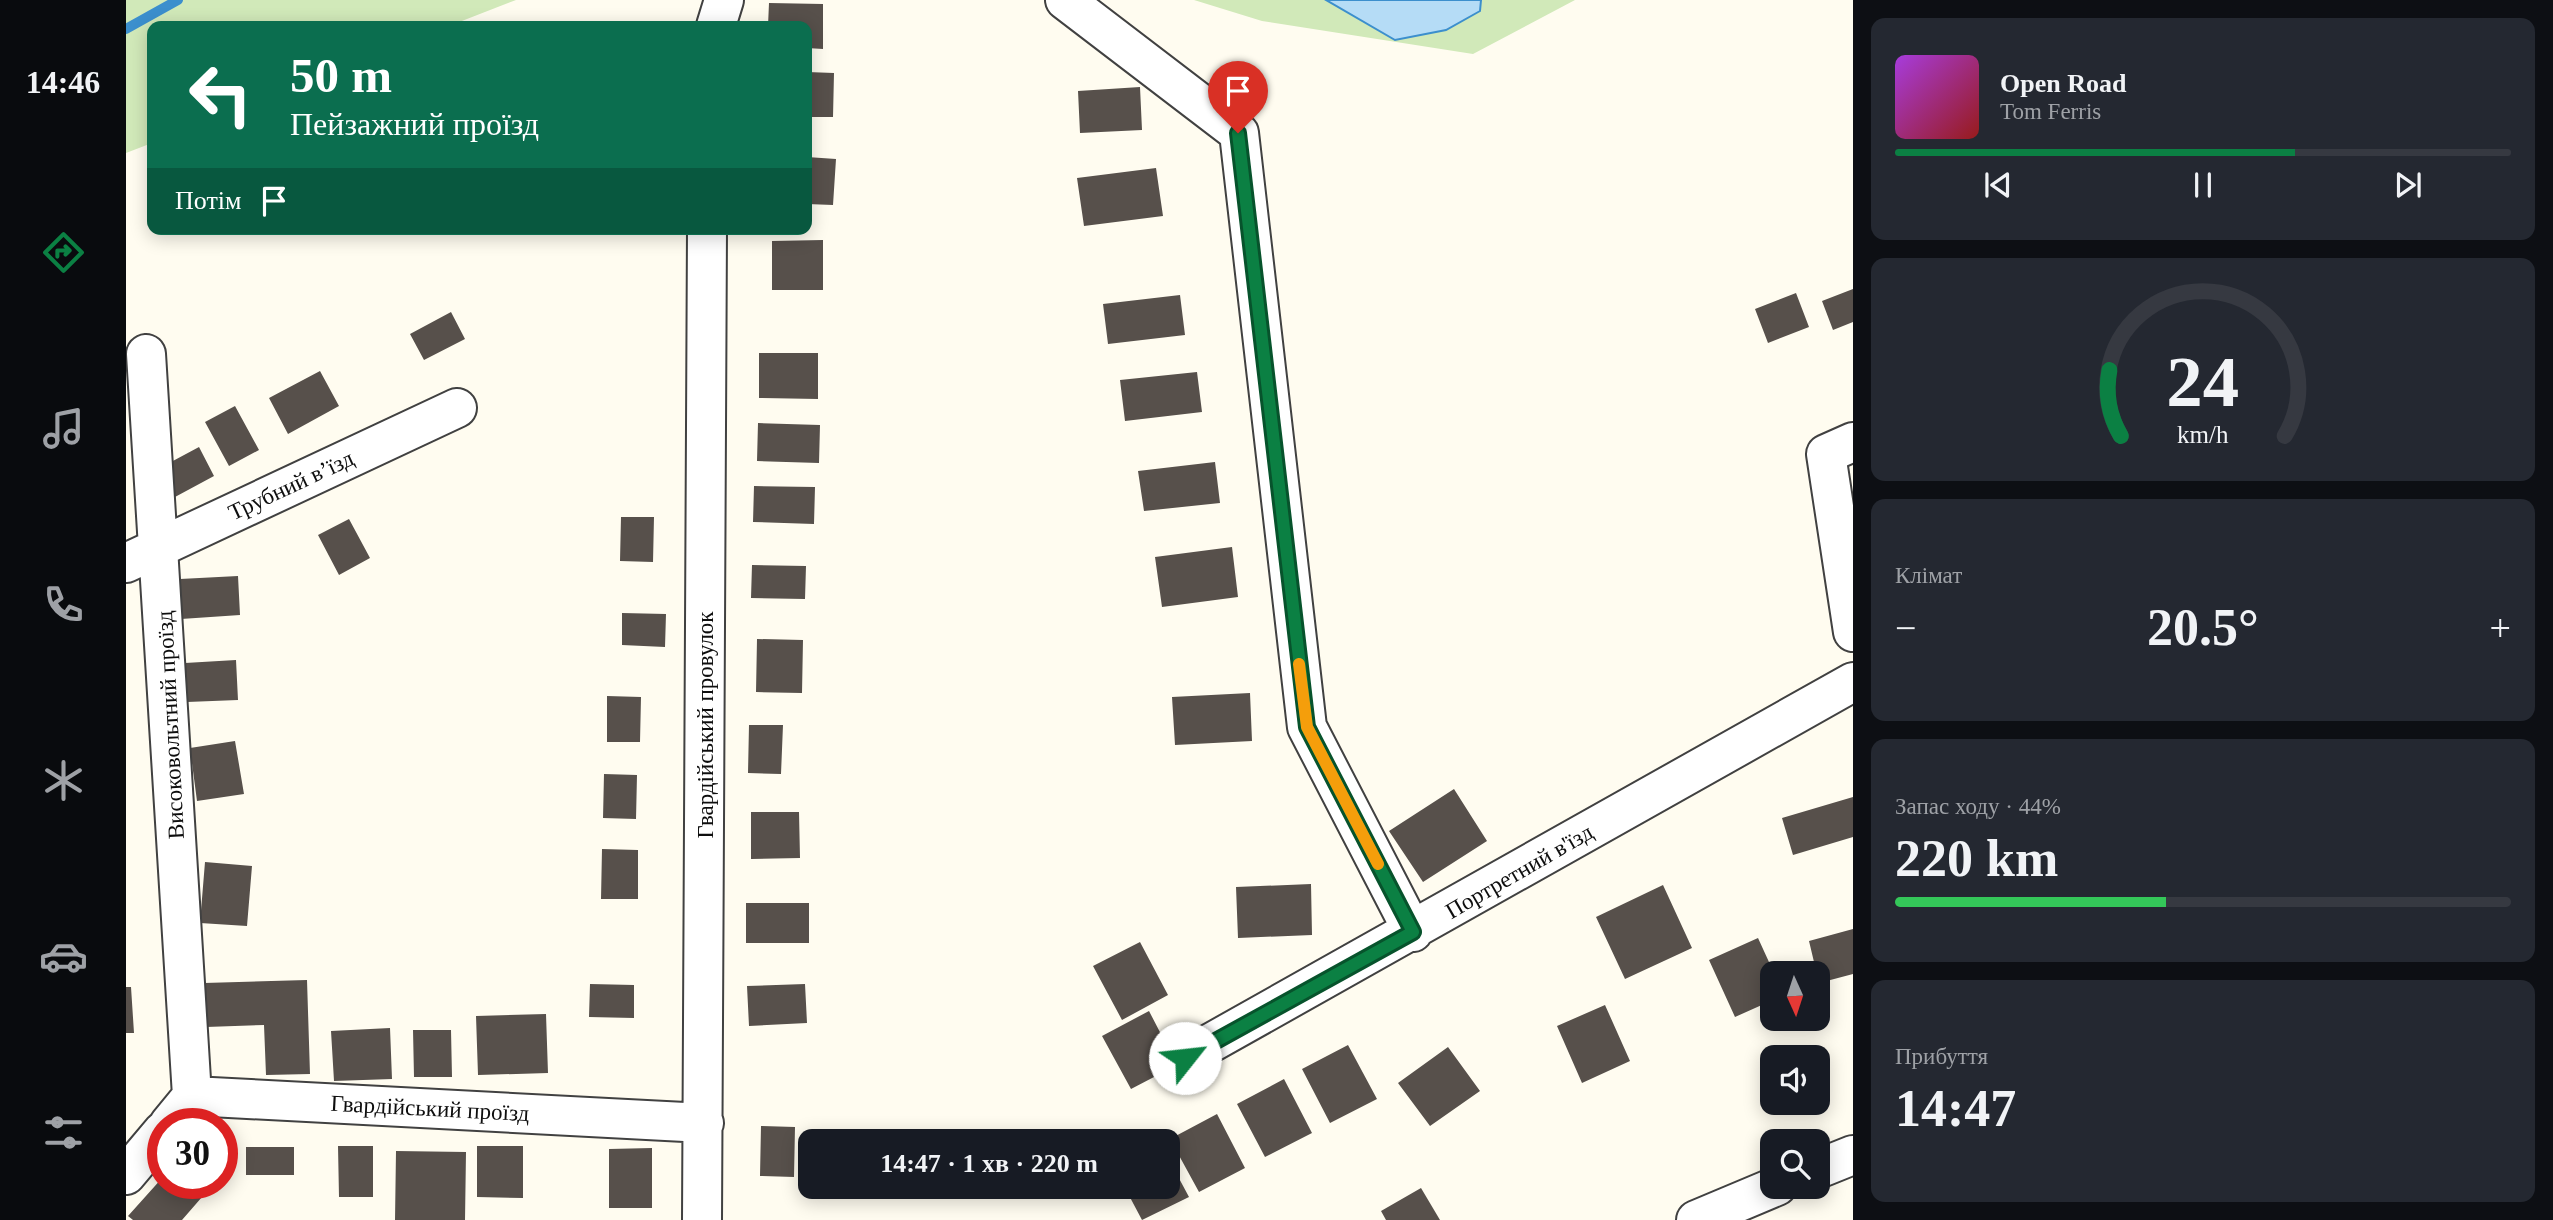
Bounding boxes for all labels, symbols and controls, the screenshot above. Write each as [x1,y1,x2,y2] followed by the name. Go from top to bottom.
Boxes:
[290,48,392,103] text: 50 m
[175,49,266,140] icon: left
[1208,61,1268,133] pin
[26,64,100,100] text: 14:46
[2000,69,2126,98] text: Open Road
[1219,72,1257,110] icon: arrive
[2000,99,2101,124] text: Tom Ferris
[290,106,539,142] text: Пейзажний проїзд
[1979,166,2017,204] icon: previous
[2184,166,2222,204] icon: pause
[2389,166,2427,204] icon: next
[255,182,293,220] icon: arrive
[175,186,241,215] text: Потім
[39,228,88,277] icon: directions
[2167,341,2239,422] text: 24
[39,404,88,453] icon: music
[2177,420,2229,447] text: km/h
[225,445,358,525] street label: Трубний в’їзд
[1895,563,1962,588] text: Клімат
[39,580,88,629] icon: phone
[2147,599,2259,656] text: 20.5°
[1895,607,1916,649] text: −
[2490,607,2511,649] text: +
[152,610,189,840] street label: Високовольтний проїзд
[693,611,718,839] street label: Гвардійський провулок
[39,756,88,805] icon: climate
[1895,794,2061,819] text: Запас ходу · 44%
[1441,819,1598,924] street label: Портретний в'їзд
[1895,830,2058,887] text: 220 km
[39,932,88,981] icon: car
[1760,961,1830,1031] north arrow
[1760,961,1830,1199] map controls
[1148,1021,1222,1095] position arrow
[1895,1044,1988,1069] text: Прибуття
[1760,1045,1830,1115] button: sound
[1895,1080,2016,1137] text: 14:47
[330,1091,530,1126] street label: Гвардійський проїзд
[39,1108,88,1157] icon: filters
[147,1108,238,1199] speed limit sign: 30
[1760,1129,1830,1199] button: search
[880,1149,1098,1178] text: 14:47 · 1 хв · 220 m

